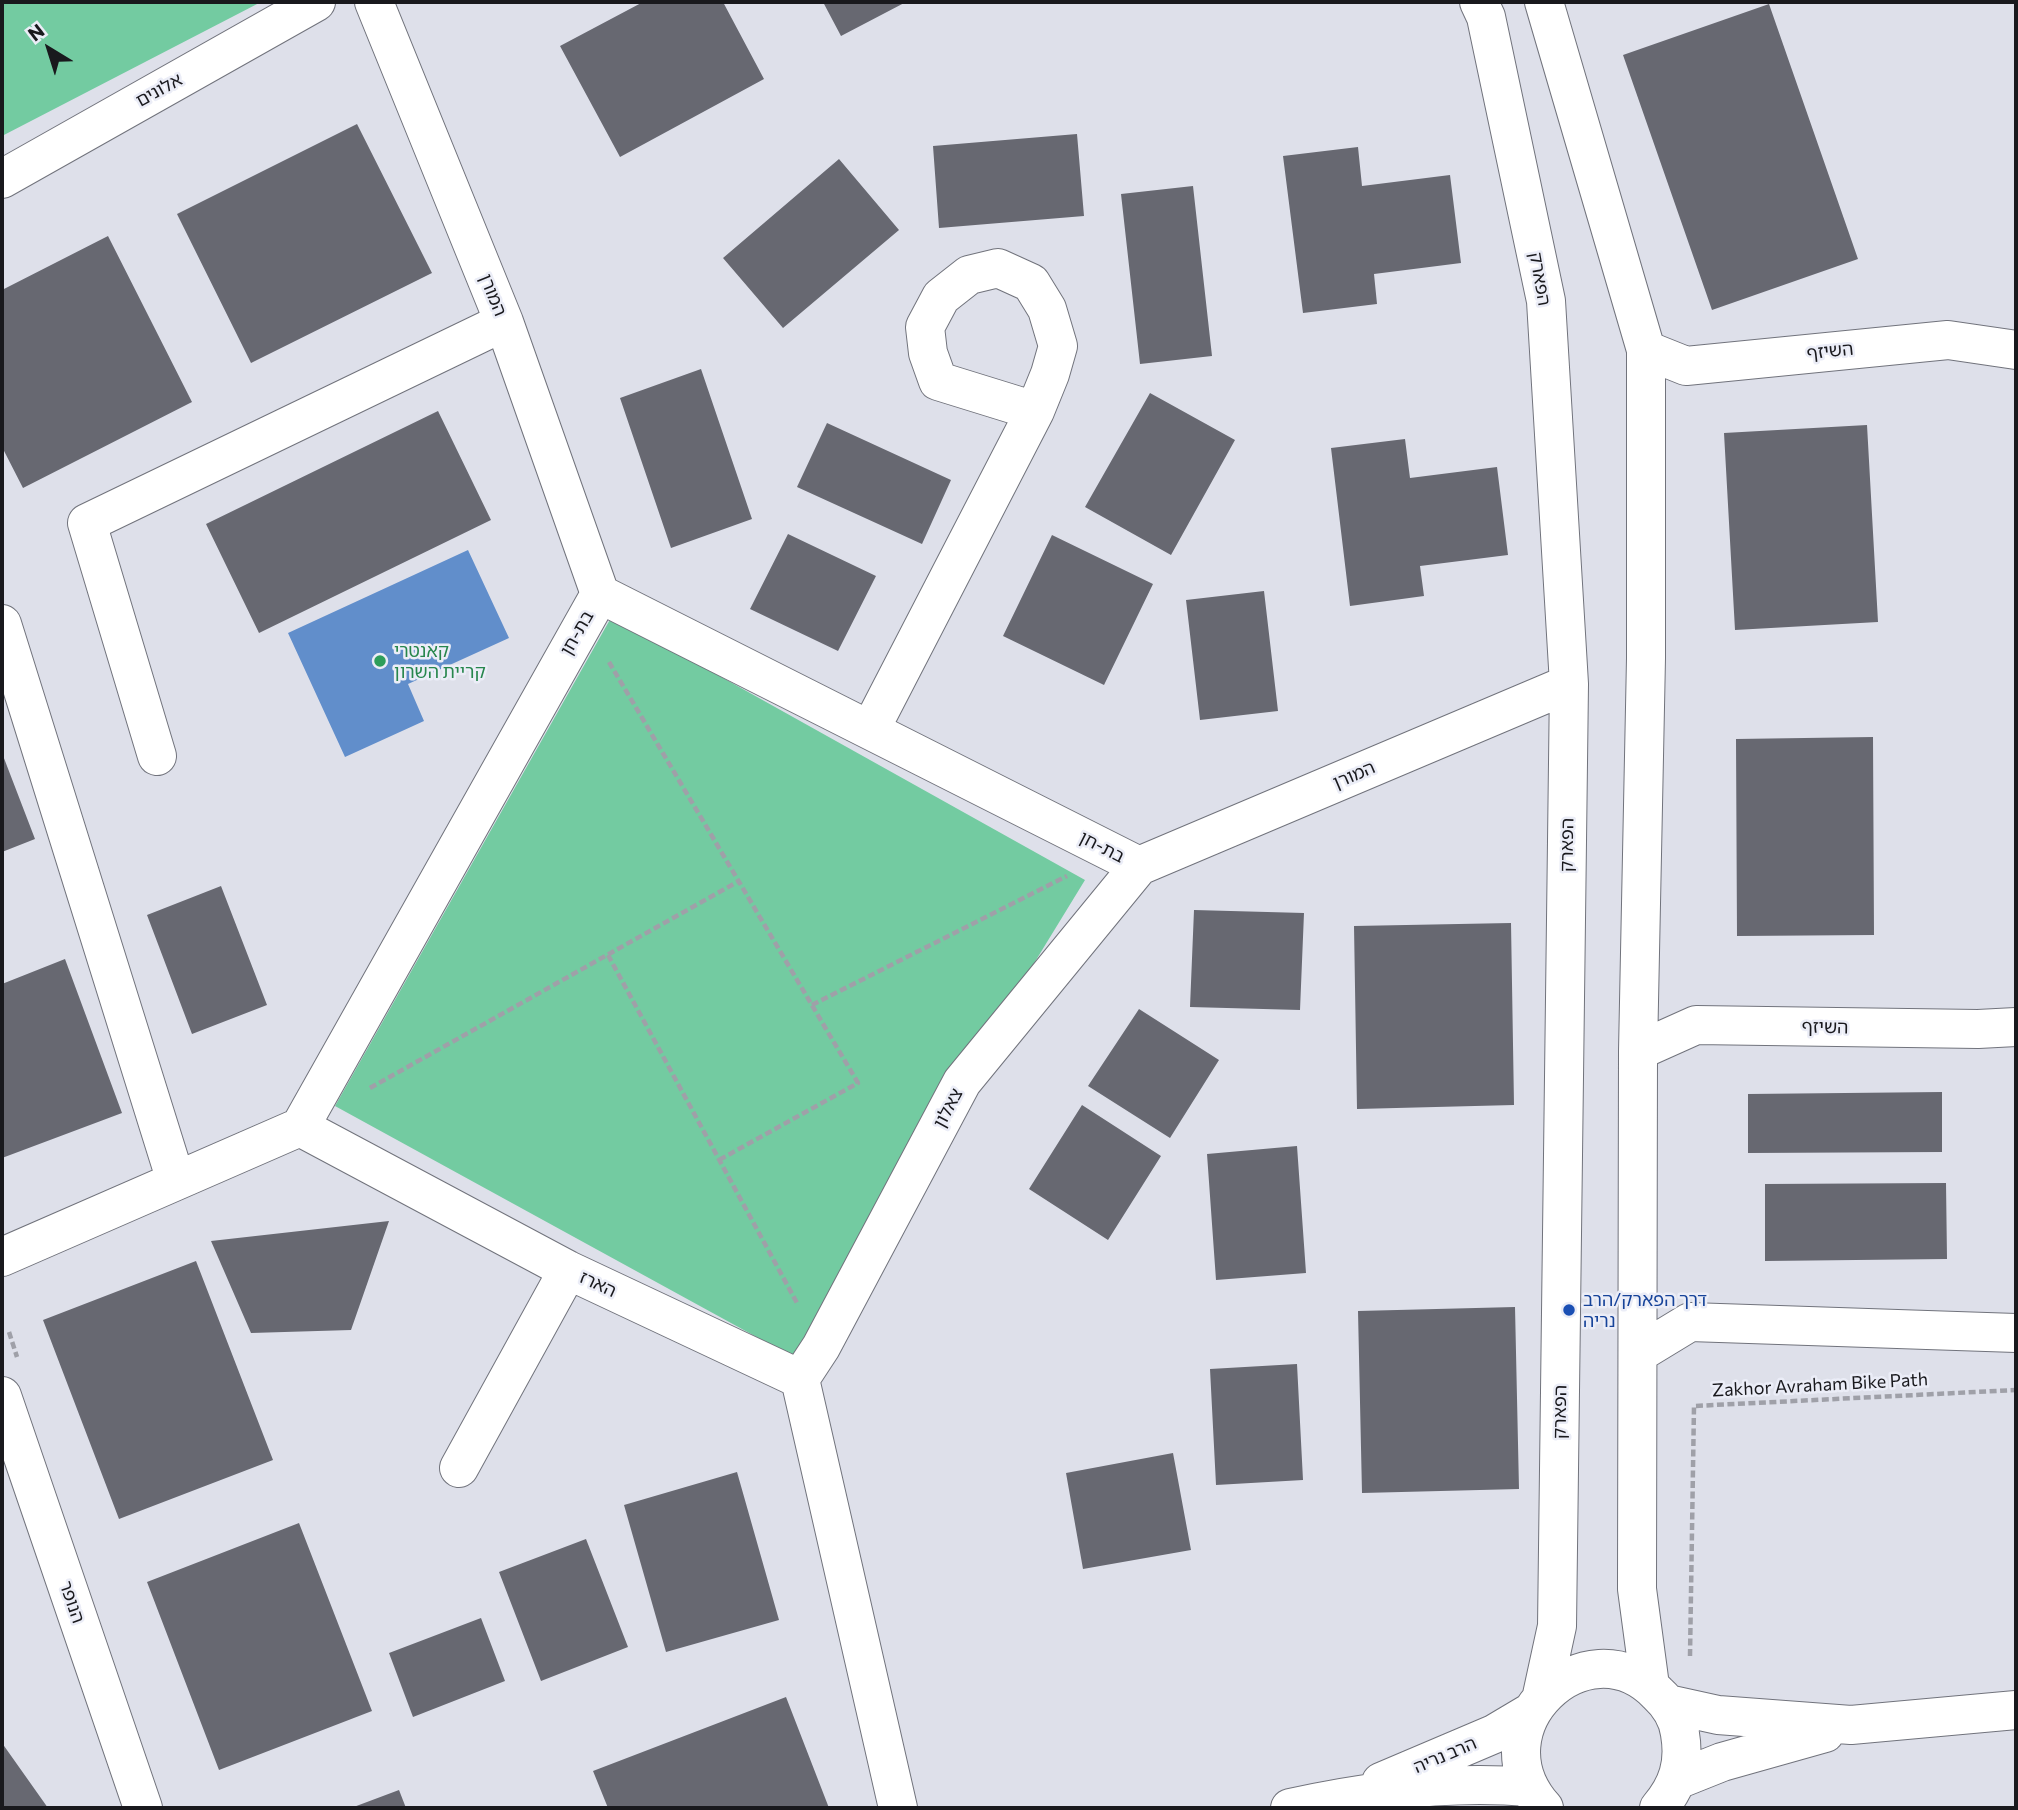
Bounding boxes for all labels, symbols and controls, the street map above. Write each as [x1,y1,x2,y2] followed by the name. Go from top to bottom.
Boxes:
[14,14,84,84] north arrow
[23,19,48,46] text: N
[132,68,186,112] street label: אלונים
[1525,250,1555,308] street label: הפארק
[475,271,511,319] street label: המורן
[1806,338,1854,364] street label: השיזף
[556,607,598,659] street label: בת-חן
[394,640,486,682] place label: קאנטרי קריית השרון
[372,653,388,669] marker: קאנטרי קריית השרון
[1330,757,1378,793] street label: המורן
[1556,818,1578,872] street label: הפארק
[1076,826,1128,868] street label: בת-חן
[1801,1016,1849,1038] street label: השיזף
[929,1084,967,1132] street label: צאלון
[576,1266,620,1302] street label: הארז
[1583,1289,1707,1332] place label: דרך הפארק/הרב נריה
[1561,1302,1577,1318] marker: דרך הפארק/הרב נריה
[1711,1369,1929,1401] street label: Zakhor Avraham Bike Path
[1549,1385,1571,1439] street label: הפארק
[55,1578,89,1626] street label: הנופר
[1410,1732,1480,1778] street label: הרב נריה

